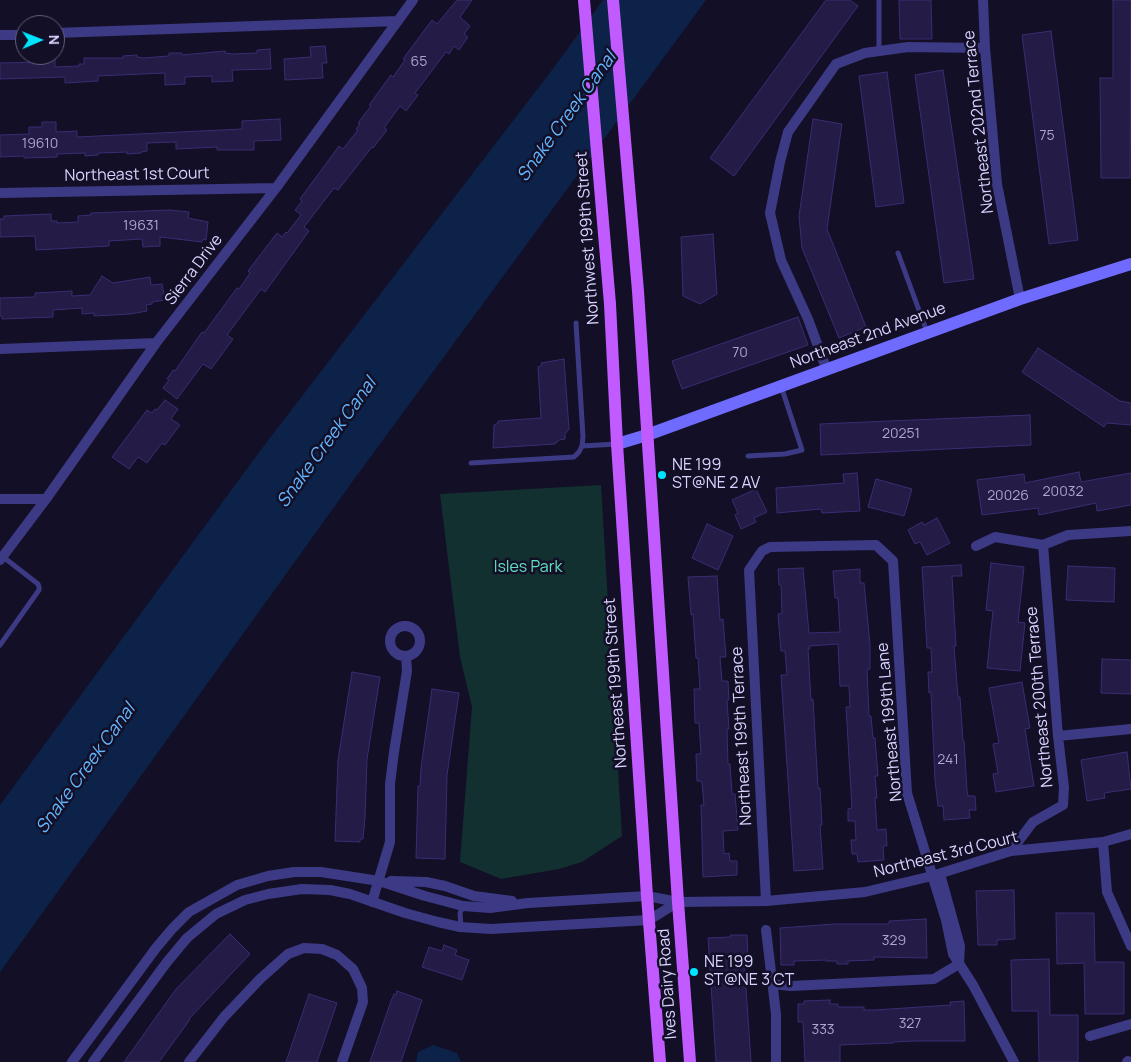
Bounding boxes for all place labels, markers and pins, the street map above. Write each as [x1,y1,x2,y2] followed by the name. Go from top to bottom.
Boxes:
[672,456,760,494] place label: NE 199 ST@NE 2 AV
[656,469,668,481] marker: NE 199 ST@NE 2 AV
[704,953,794,991] place label: NE 199 ST@NE 3 CT
[688,966,700,978] marker: NE 199 ST@NE 3 CT

